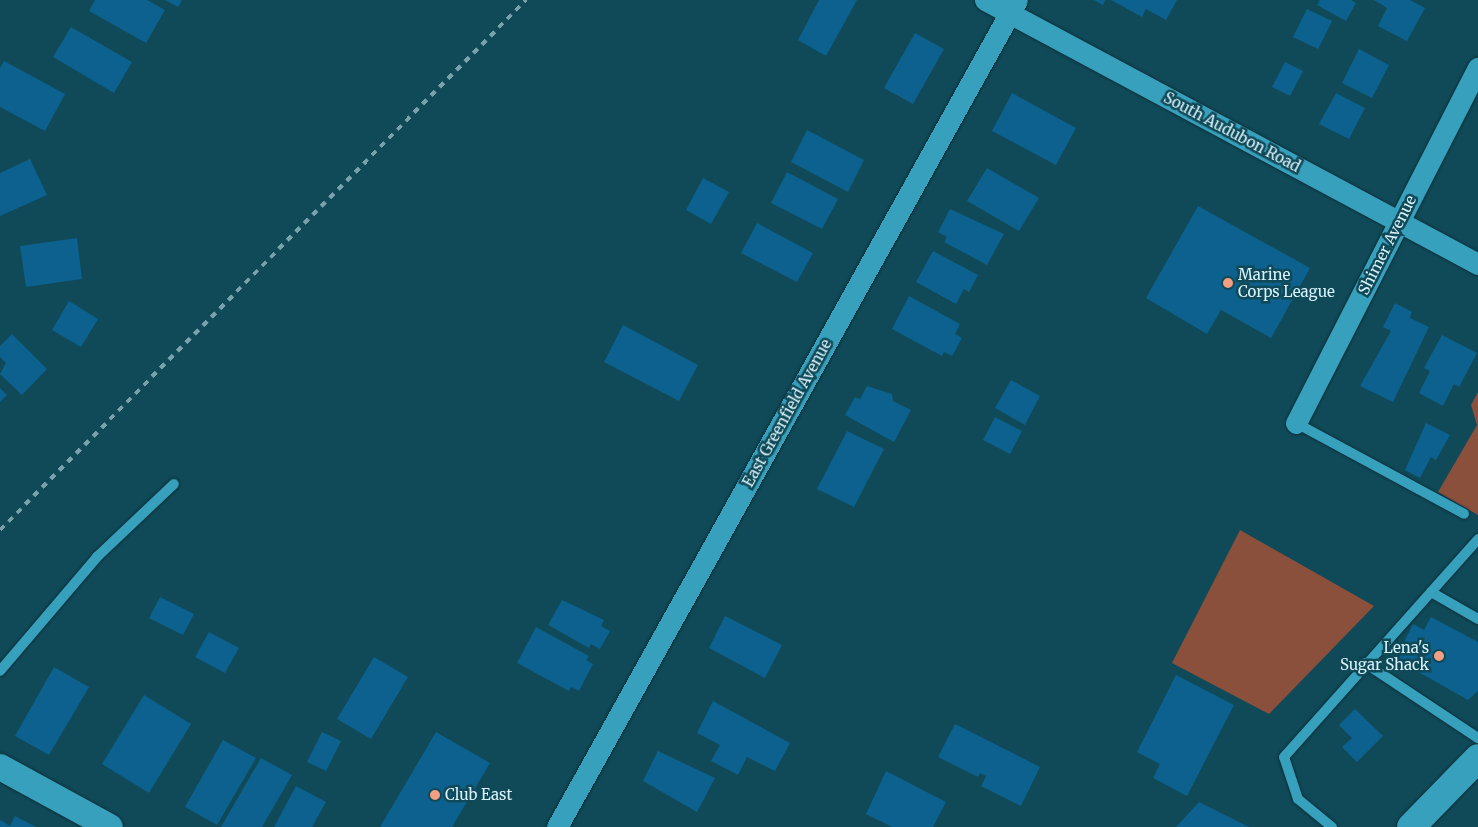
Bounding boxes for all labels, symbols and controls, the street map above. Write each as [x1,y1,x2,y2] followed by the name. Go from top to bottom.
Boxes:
[1161,88,1303,176] street label: South Audubon Road
[1354,192,1420,298] street label: Shimer Avenue
[1238,265,1335,300] place label: Marine Corps League
[1222,277,1234,289] marker: Marine Corps League
[739,336,835,490] street label: East Greenfield Avenue
[1340,638,1429,673] place label: Lena's Sugar Shack
[1433,650,1445,662] marker: Lena's Sugar Shack
[445,786,512,804] place label: Club East
[429,789,441,801] marker: Club East

